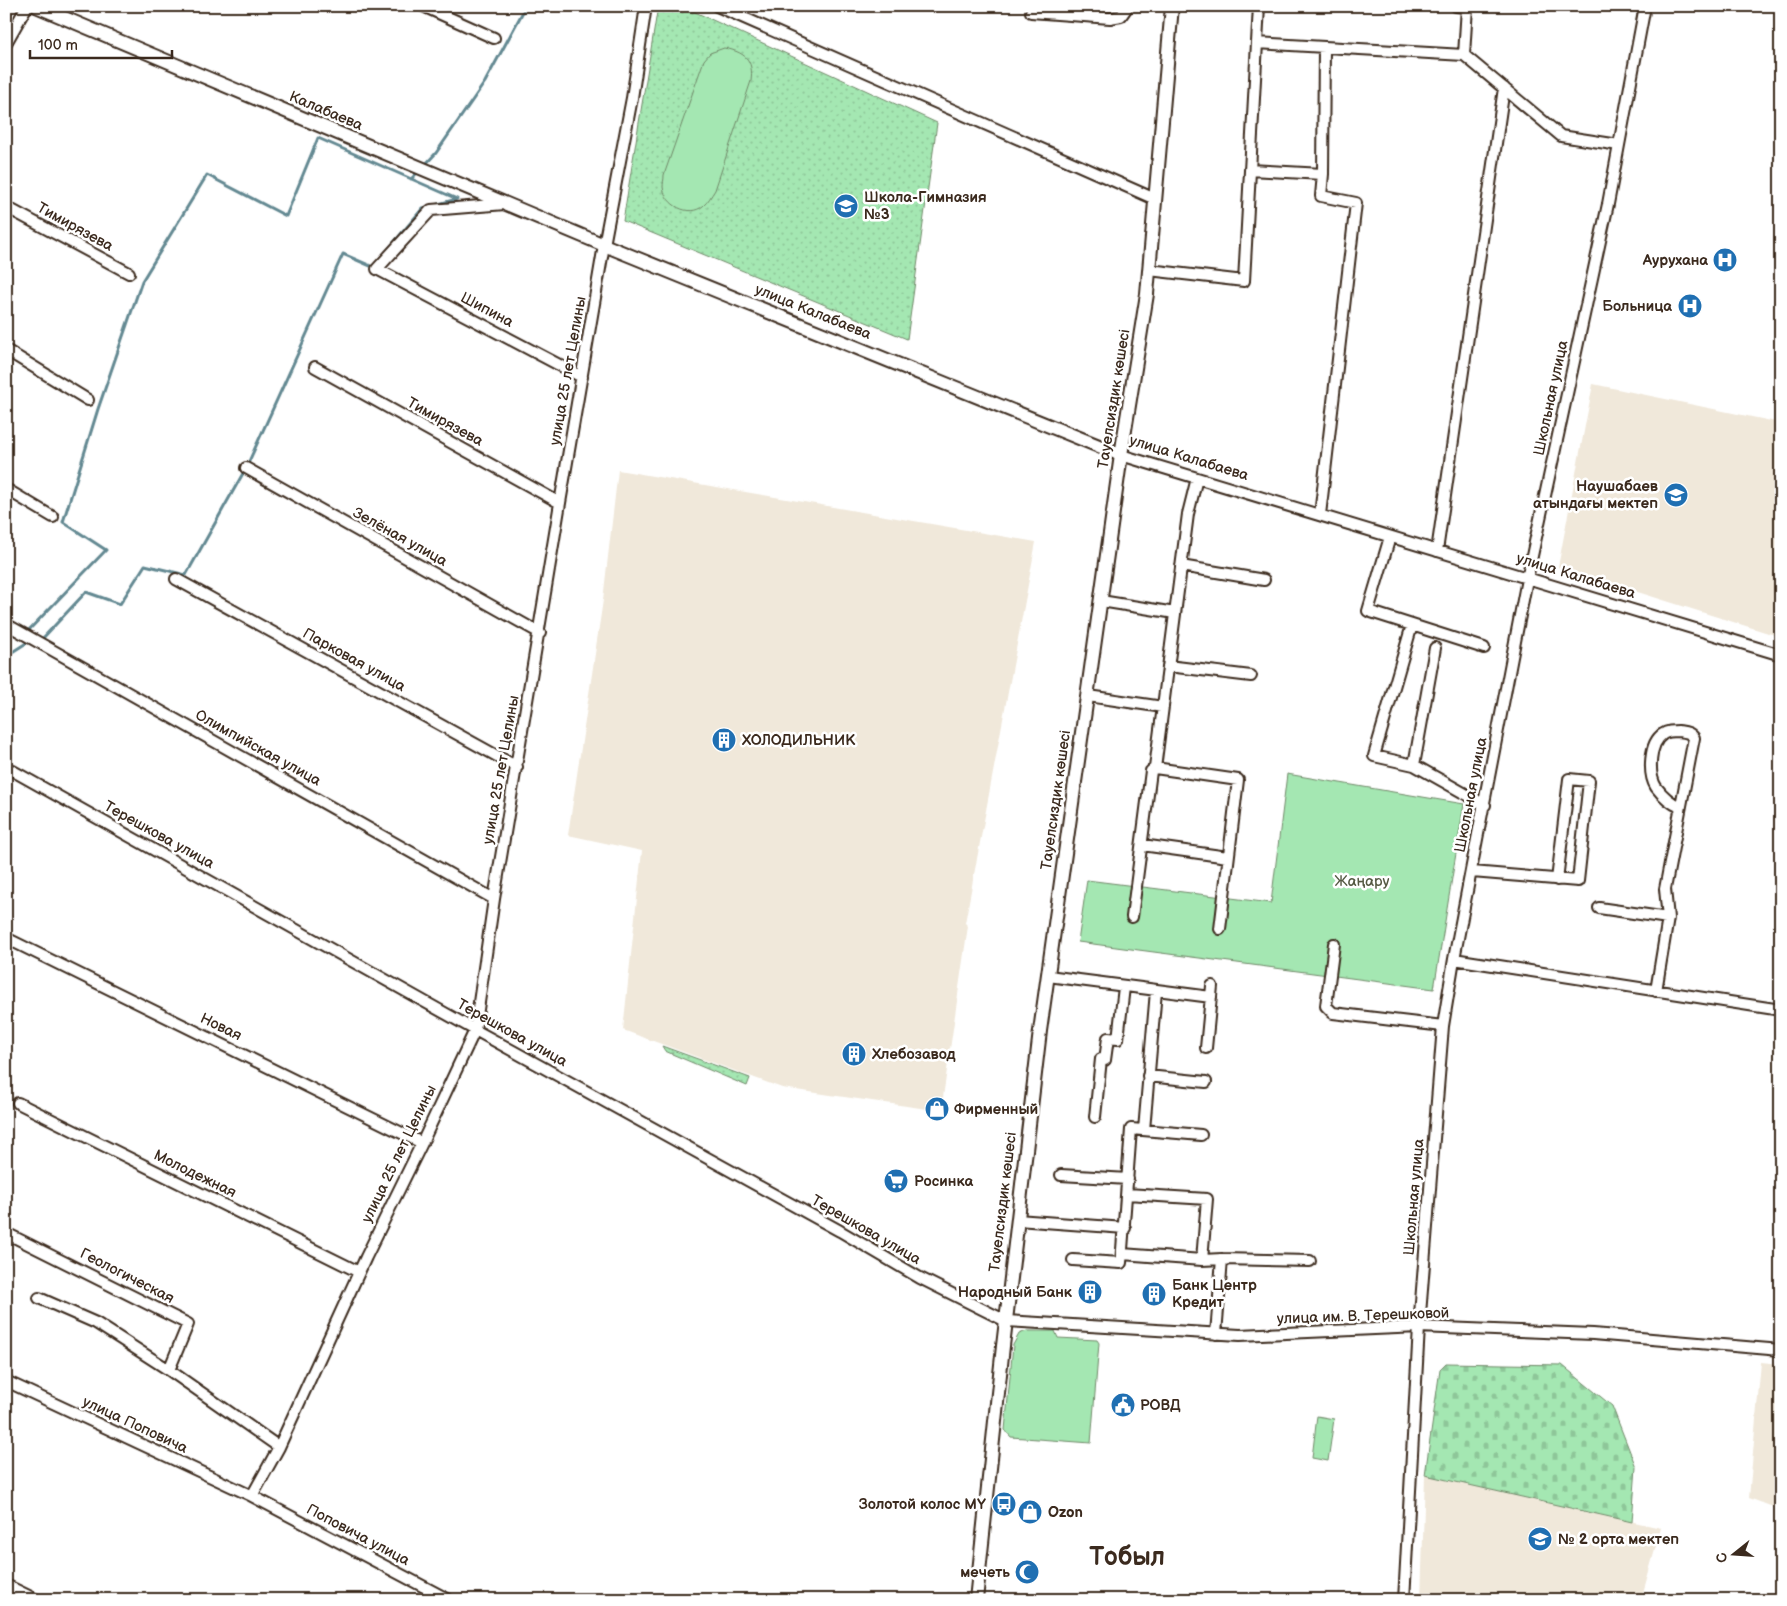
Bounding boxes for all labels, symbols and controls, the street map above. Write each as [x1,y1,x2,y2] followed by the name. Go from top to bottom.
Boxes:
[30,28,172,60] scale bar
[38,36,78,55] text: 100 m
[286,87,366,135] street label: Калабаева
[864,188,987,224] place label: Школа-Гимназия №3
[833,193,859,219] school or university icon: Школа-Гимназия №3
[33,198,117,256] street label: Тимирязева
[1712,247,1738,273] hospital icon: Аурухана
[1642,251,1708,270] place label: Аурухана
[752,280,874,344] street label: улица Калабаева
[457,288,517,332] street label: Шипина
[1677,293,1703,319] hospital icon: Больница
[546,295,590,447] street label: улица 25 лет Целины
[1602,297,1672,316] place label: Больница
[1094,328,1134,470] street label: Тауелсиздик көшесі
[1530,339,1572,457] street label: Школьная улица
[403,393,487,451] street label: Тимирязева
[1127,431,1251,485] street label: улица Калабаева
[1533,477,1658,513] place label: Наушабаев атындағы мектеп
[1663,482,1689,508] school or university icon: Наушабаев атындағы мектеп
[349,503,451,571] street label: Зелёная улица
[1514,549,1638,603] street label: улица Калабаева
[299,624,409,696] street label: Парковая улица
[479,694,523,846] street label: улица 25 лет Целины
[192,706,324,791] street label: Олимпийская улица
[711,727,737,753] building icon: ХОЛОДИЛЬНИК
[1037,729,1075,871] street label: Тауелсиздик көшесі
[741,731,856,750] place label: ХОЛОДИЛЬНИК
[1451,736,1492,854] street label: Школьная улица
[100,797,218,873] street label: Терешкова улица
[1335,872,1390,891] park label: Жаңару
[453,995,571,1071] street label: Терешкова улица
[197,1009,245,1045] street label: Новая
[841,1041,867,1067] building icon: Хлебозавод
[871,1045,956,1064] place label: Хлебозавод
[357,1082,441,1226] street label: улица 25 лет Целины
[924,1096,950,1122] shop icon: Фирменный
[954,1100,1038,1119] place label: Фирменный
[985,1131,1021,1273] street label: Тауелсиздик көшесі
[1399,1138,1429,1256] street label: Школьная улица
[151,1146,239,1202] street label: Молодежная
[883,1168,909,1194] supermarket icon: Росинка
[914,1172,973,1191] place label: Росинка
[808,1191,924,1269] street label: Терешкова улица
[77,1244,177,1308] street label: Геологическая
[1172,1276,1257,1312] place label: Банк Центр Кредит
[1077,1279,1103,1305] building icon: Народный Банк
[1141,1281,1167,1307] building icon: Банк Центр Кредит
[958,1283,1073,1302] place label: Народный Банк
[1276,1303,1450,1329] street label: улица им. В. Терешковой
[79,1392,191,1458] street label: улица Поповича
[1110,1392,1136,1418] public building icon: РОВД
[1140,1396,1181,1415] place label: РОВД
[991,1491,1017,1517] bus stop icon: Золотой колос МҮ
[859,1495,986,1514] place label: Золотой колос МҮ
[1017,1499,1043,1525] shop icon: Ozon
[303,1500,413,1570] street label: Поповича улица
[1048,1503,1083,1522] place label: Ozon
[1527,1526,1553,1552] school or university icon: № 2 орта мектеп
[1710,1528,1760,1578] north arrow
[1558,1530,1679,1549] place label: № 2 орта мектеп
[1089,1542,1165,1573] district label: Тобыл
[1712,1550,1732,1565] text: С
[1014,1559,1040,1585] mosque icon: мечеть
[960,1563,1010,1582] place label: мечеть

